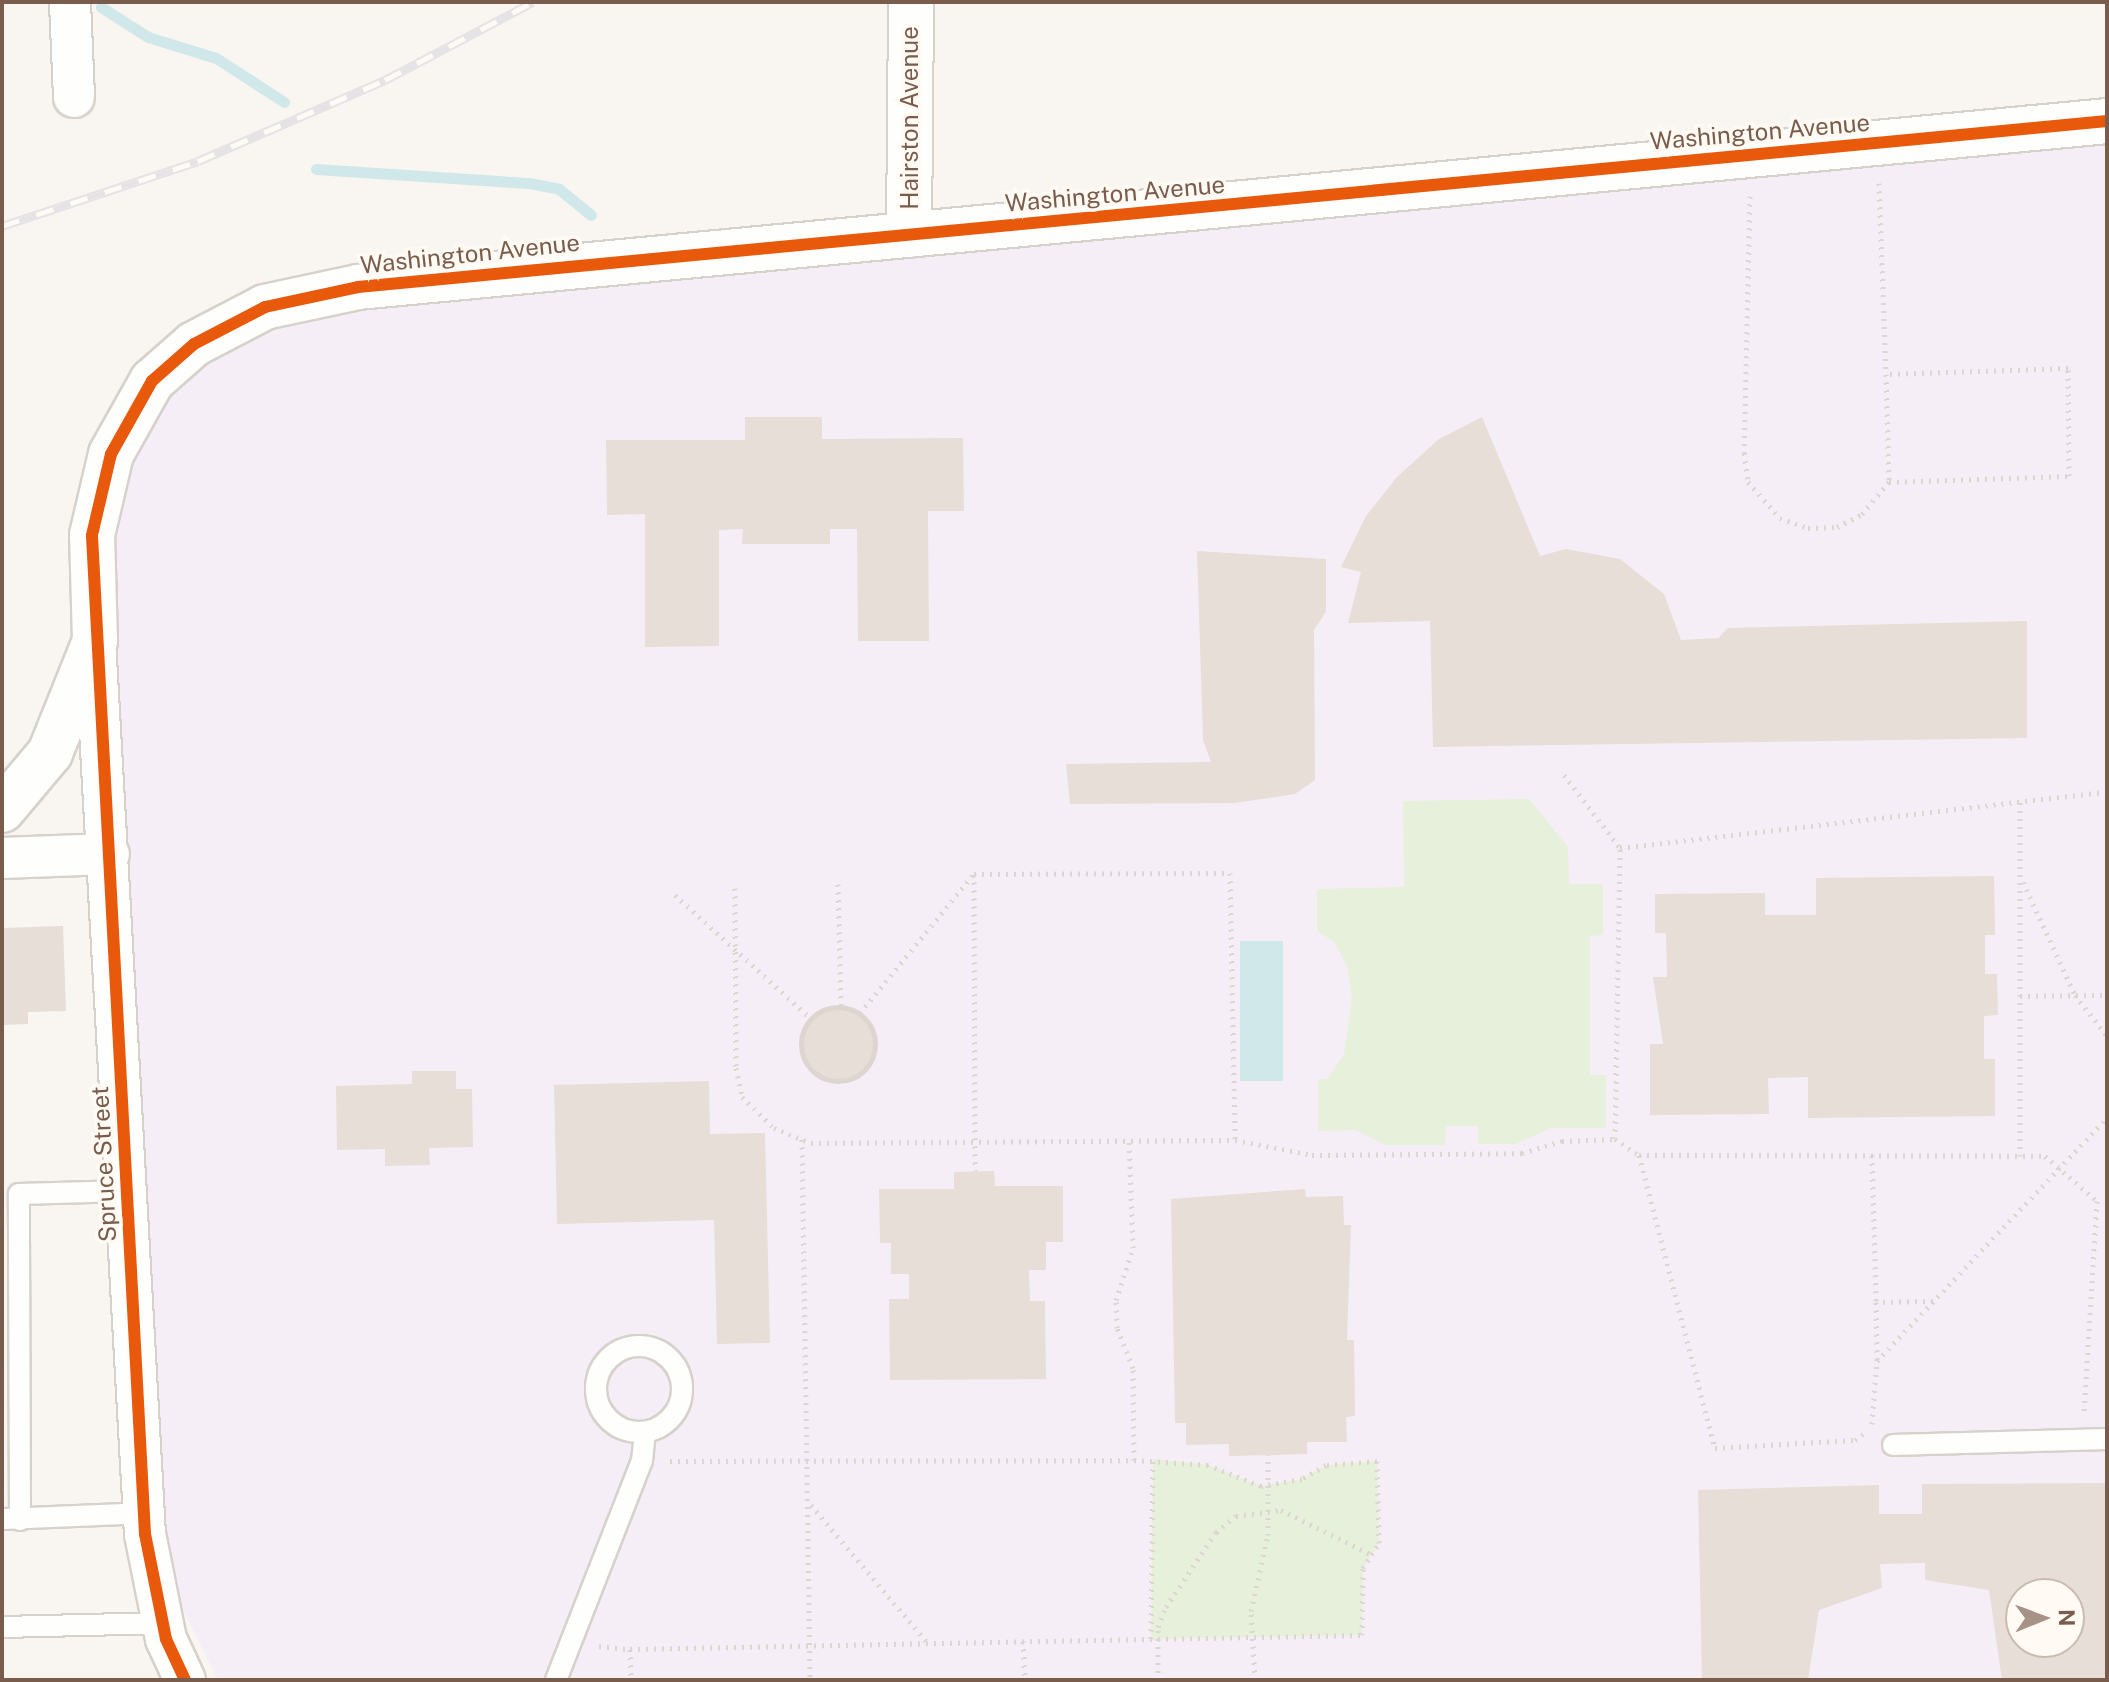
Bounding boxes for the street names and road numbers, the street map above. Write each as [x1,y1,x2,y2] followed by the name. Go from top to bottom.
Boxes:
[896,26,924,210] street label: Hairston Avenue
[1649,108,1871,156] street label: Washington Avenue
[1004,170,1226,218] street label: Washington Avenue
[359,228,581,280] street label: Washington Avenue
[86,1085,122,1243] street label: Spruce Street

